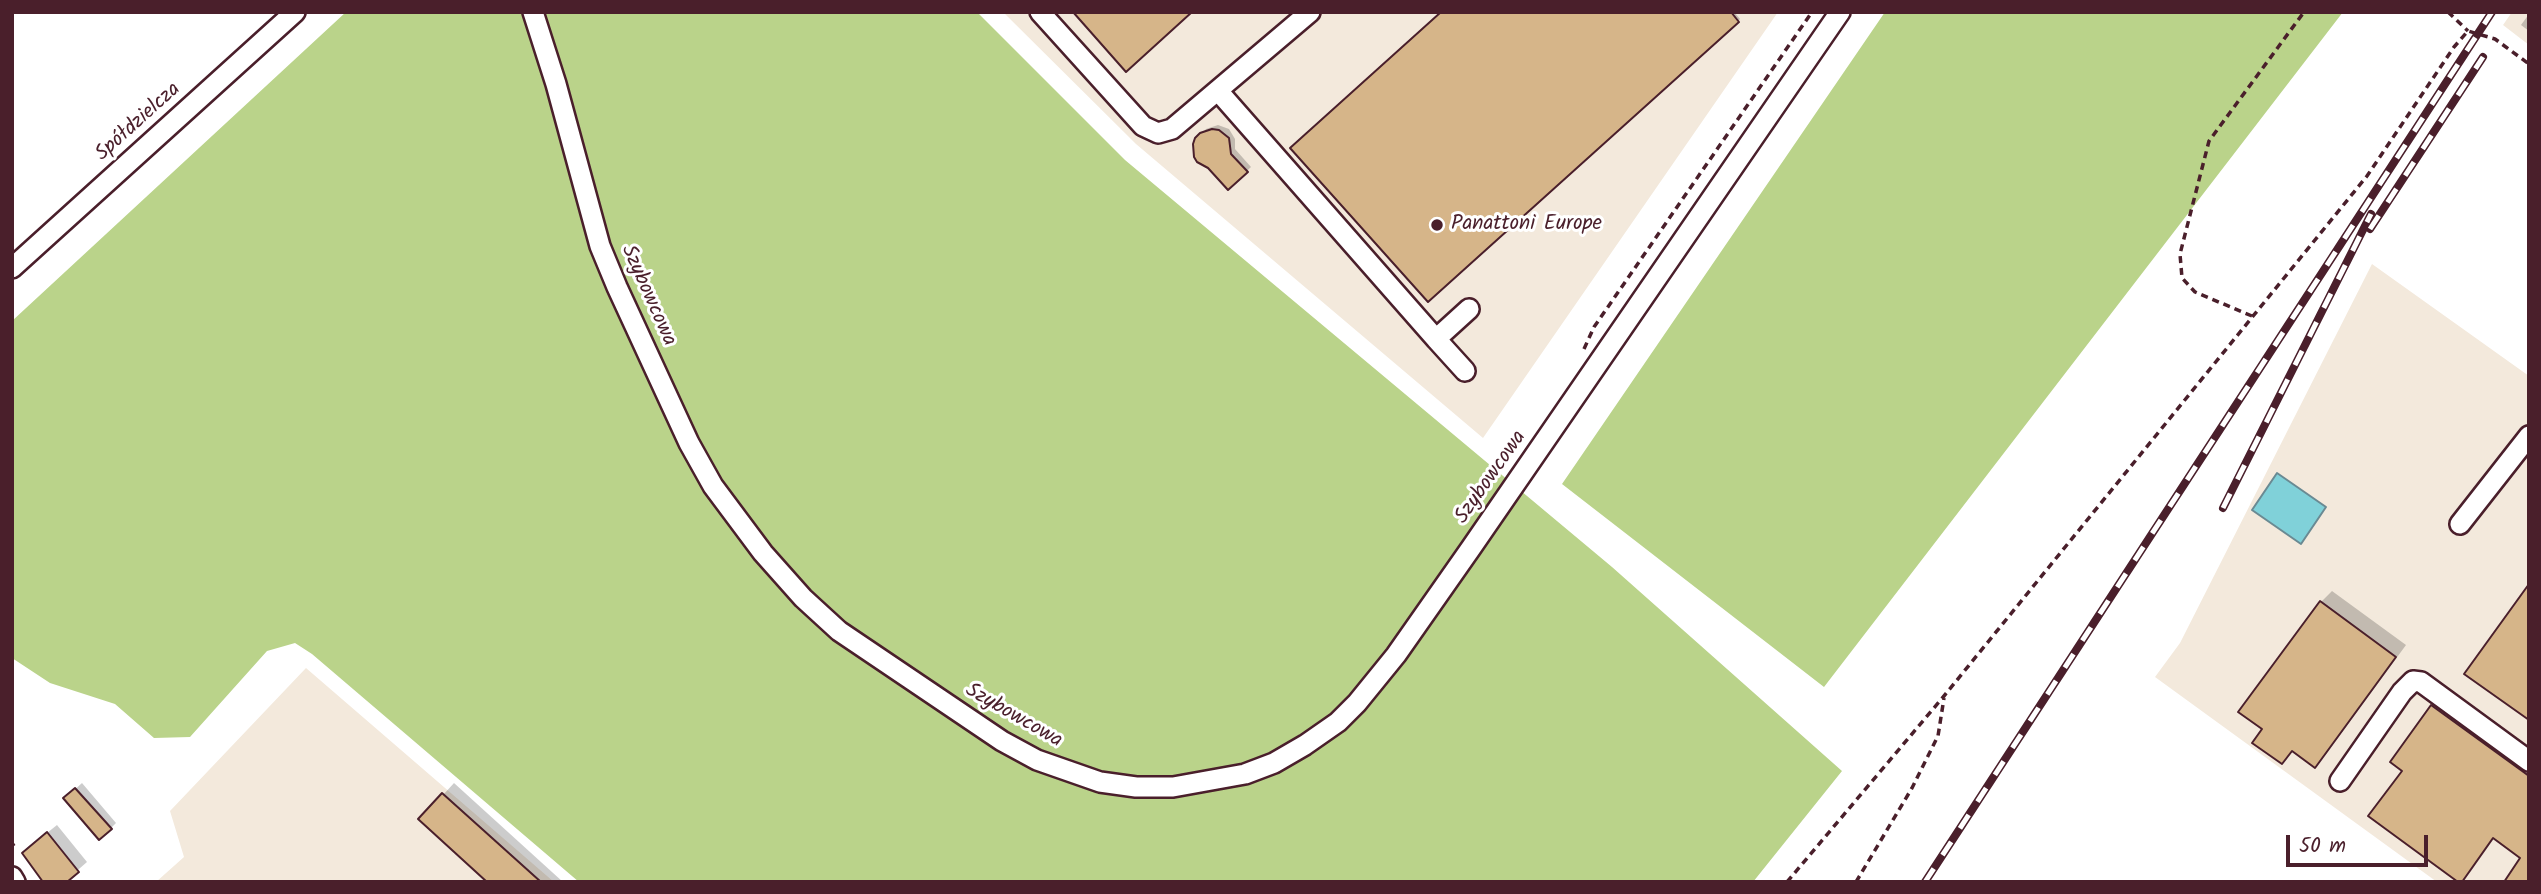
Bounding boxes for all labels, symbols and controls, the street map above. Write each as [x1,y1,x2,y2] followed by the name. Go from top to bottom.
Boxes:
[91,78,187,168] street label: Spółdzielcza
[1451,212,1602,238] place label: Panattoni Europe
[1429,217,1445,233] marker: Panattoni Europe
[614,242,680,350] street label: Szybowcowa
[1451,427,1533,529] street label: Szybowcowa
[960,679,1066,755] street label: Szybowcowa
[2289,820,2431,864] scale bar
[2299,830,2346,863] text: 50 m

